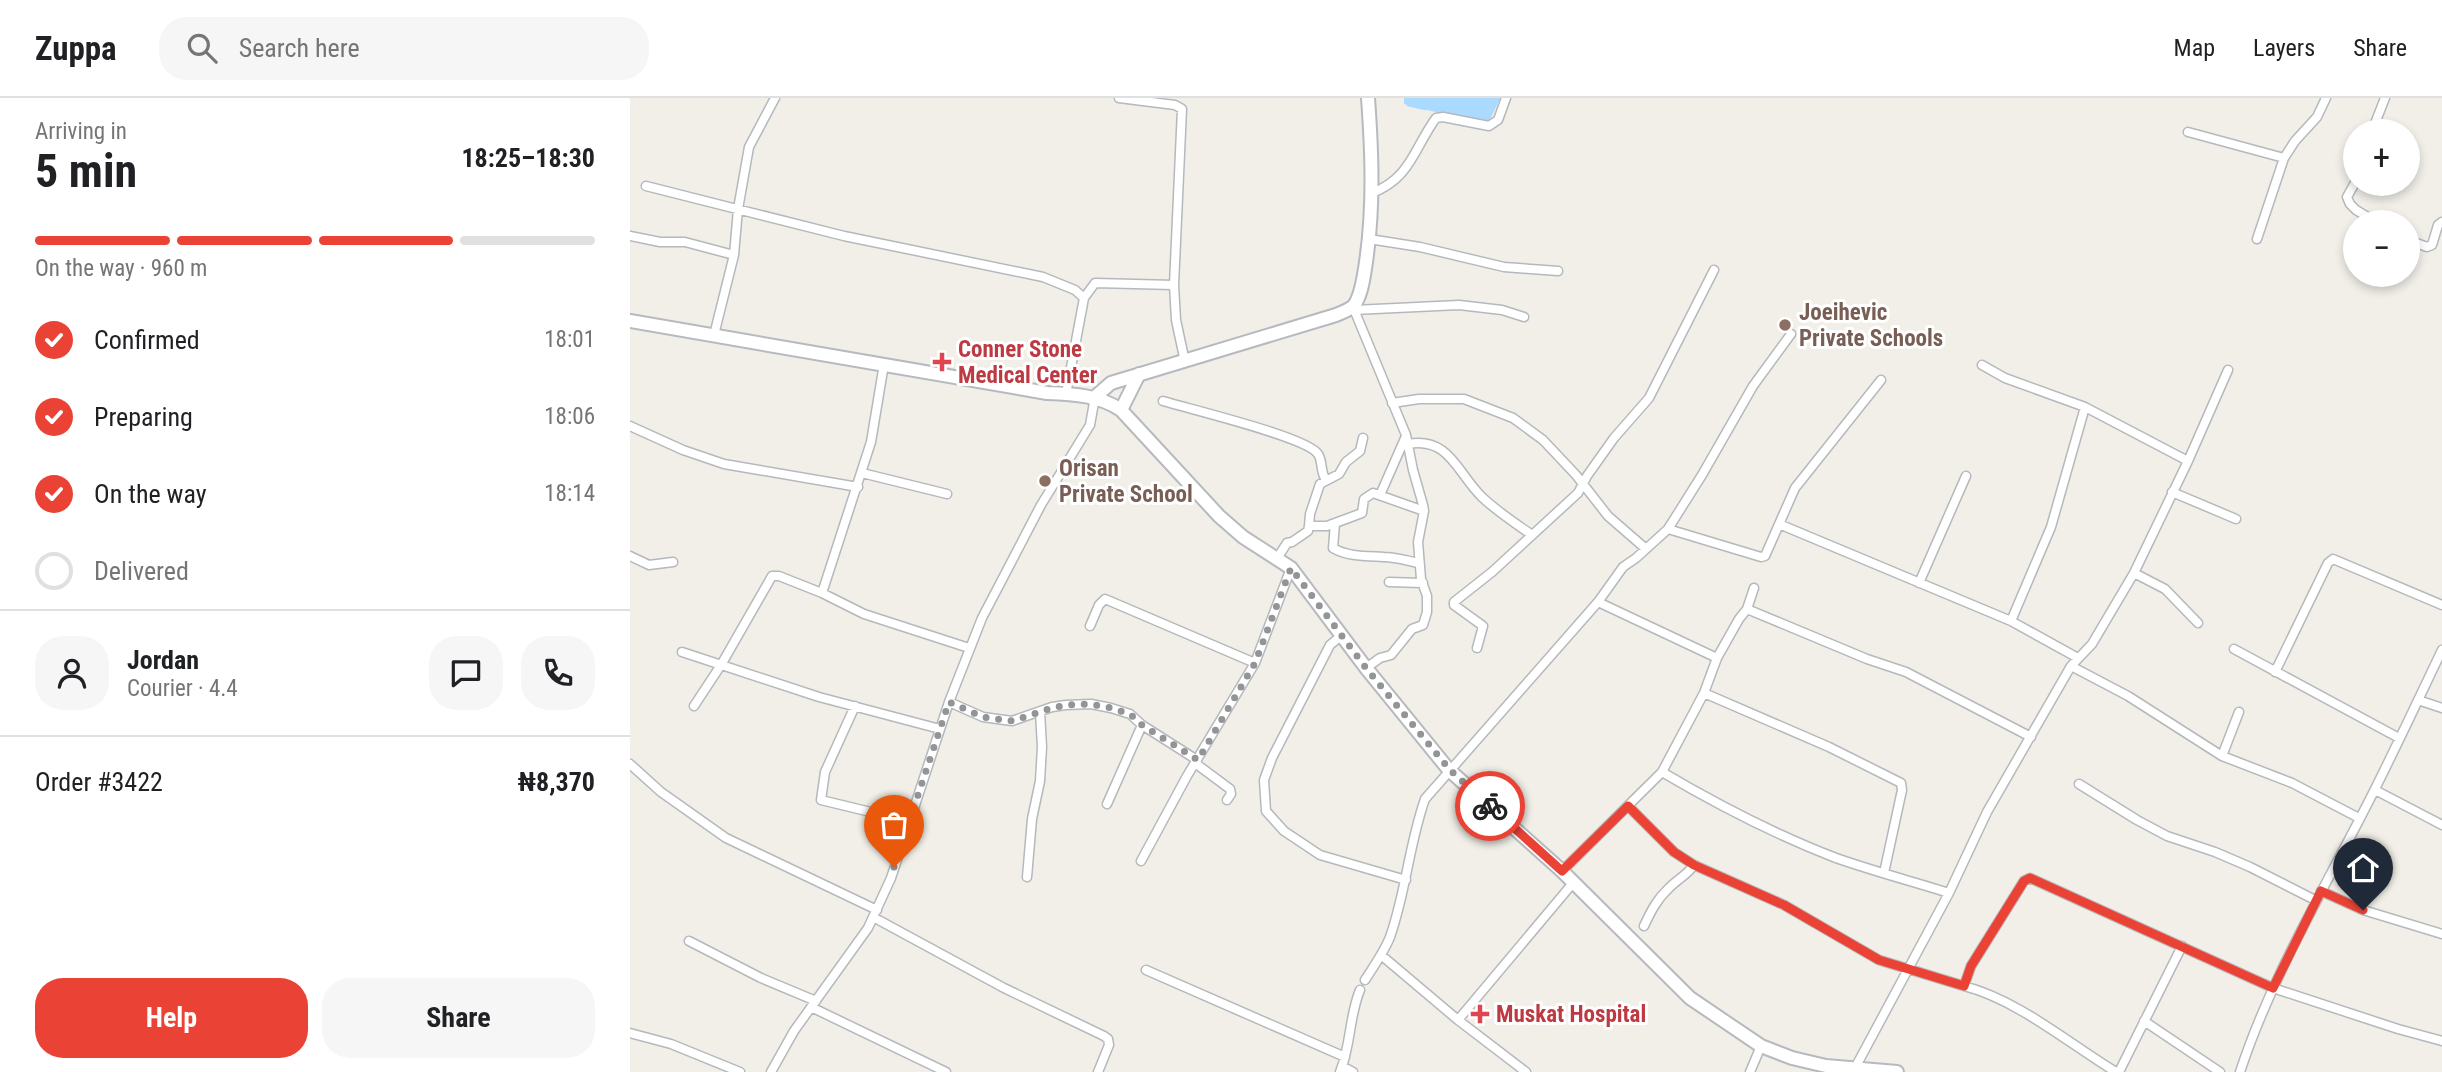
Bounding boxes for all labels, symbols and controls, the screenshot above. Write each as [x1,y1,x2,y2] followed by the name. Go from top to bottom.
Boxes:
[159,17,649,80] search box
[35,29,117,68] text: Zuppa
[183,29,221,67] icon: search
[239,33,360,63] text: Search here
[2174,34,2215,62] text: Map
[2253,34,2315,62] text: Layers
[2353,34,2407,62] text: Share
[35,118,127,145] text: Arriving in
[2343,119,2420,287] map controls
[2343,119,2420,196] button: +
[461,143,595,173] text: 18:25–18:30
[35,144,137,198] text: 5 min
[2343,210,2420,287] button: −
[35,255,207,282] text: On the way · 960 m
[1799,299,1943,352] place label: Joeihevic Private Schools
[1777,317,1793,333] marker: Joeihevic Private Schools
[35,321,73,359] icon: check
[94,325,200,355] text: Confirmed
[544,326,595,353] text: 18:01
[958,336,1098,389] place label: Conner Stone Medical Center
[932,352,952,372] marker: Conner Stone Medical Center
[35,398,73,436] icon: check
[94,402,193,432] text: Preparing
[544,403,595,430] text: 18:06
[1059,455,1193,508] place label: Orisan Private School
[1037,473,1053,489] marker: Orisan Private School
[35,475,73,513] icon: check
[94,479,207,509] text: On the way
[544,480,595,507] text: 18:14
[94,556,189,586] text: Delivered
[35,636,109,710] button: person
[429,636,503,710] button: chat
[521,636,595,710] button: phone
[127,645,199,675] text: Jordan
[127,675,238,702] text: Courier · 4.4
[35,767,163,797] text: Order #3422
[518,767,595,797] text: ₦8,370
[1455,771,1525,841] courier
[1471,787,1509,825] icon: bike
[864,795,924,867] pin
[875,806,913,844] icon: bag
[2333,838,2393,910] pin
[2344,849,2382,887] icon: home
[35,978,308,1058] button: Help
[322,978,595,1058] button: Share
[1496,1001,1646,1028] place label: Muskat Hospital
[1470,1004,1490,1024] marker: Muskat Hospital

